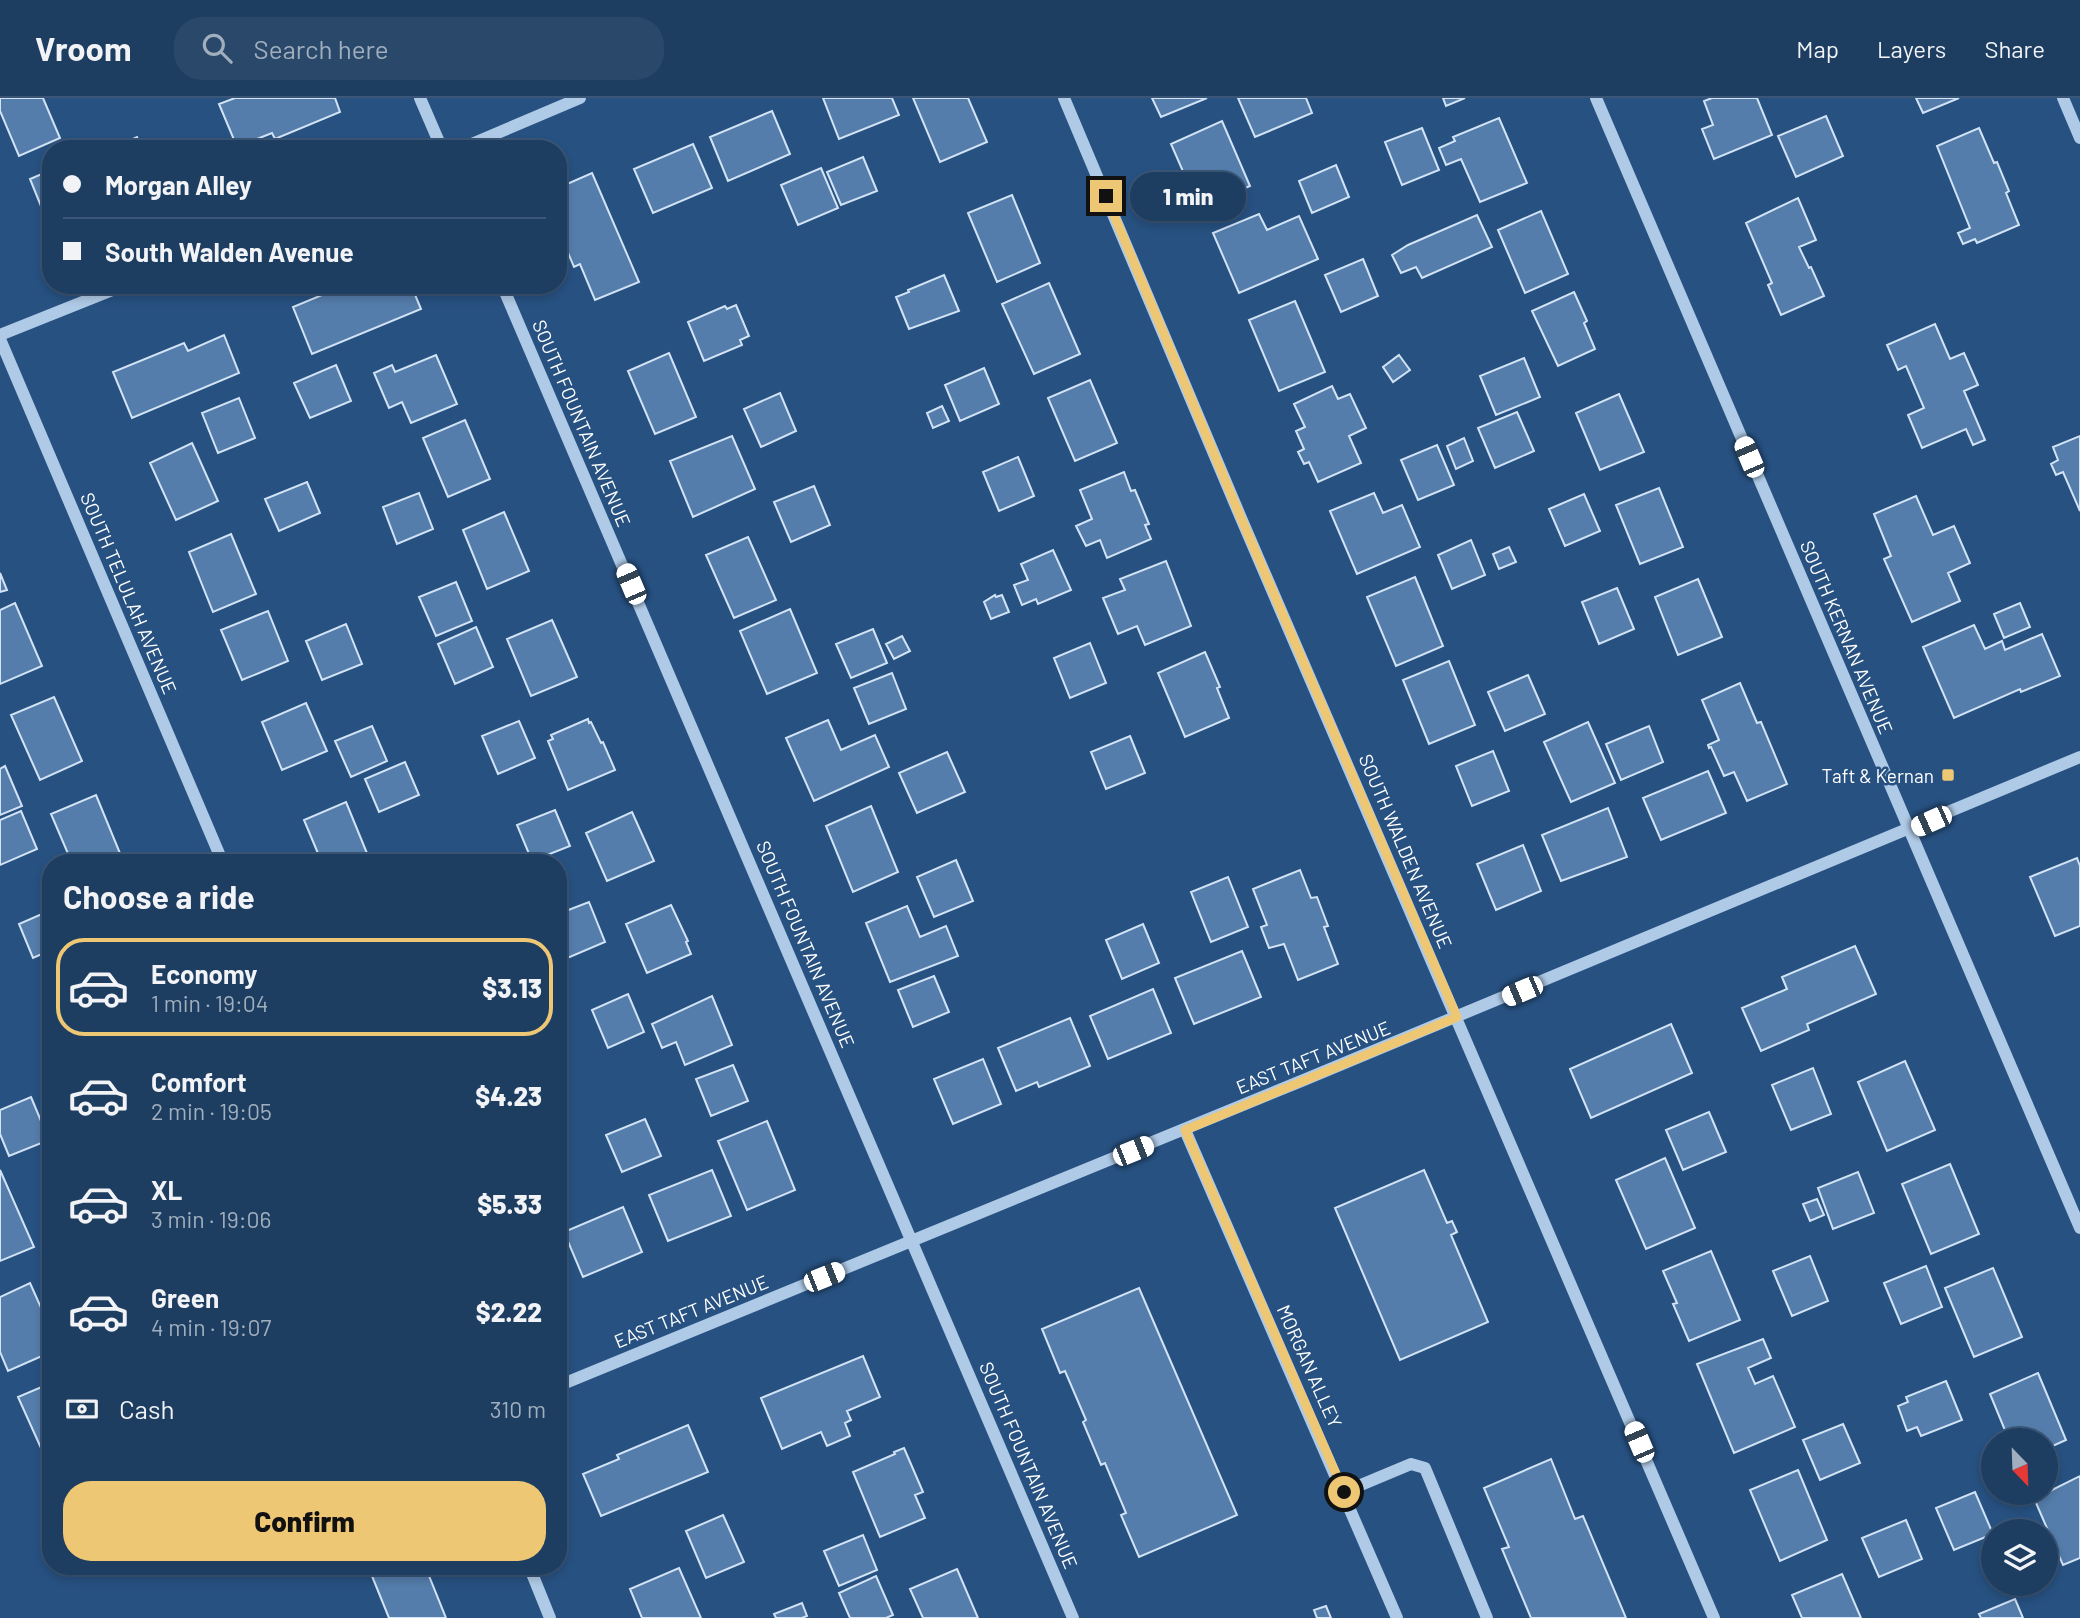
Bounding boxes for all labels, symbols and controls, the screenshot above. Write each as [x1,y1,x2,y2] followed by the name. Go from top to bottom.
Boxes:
[174,17,664,80] search box
[35,28,132,68] text: Vroom
[198,29,236,67] icon: search
[254,33,389,64] text: Search here
[1796,34,1839,63] text: Map
[1877,34,1946,63] text: Layers
[1984,34,2045,63] text: Share
[105,169,252,200] text: Morgan Alley
[1130,172,1246,220] callout: 1 min
[1090,180,1122,212] route end
[1163,182,1213,210] text: 1 min
[105,236,354,267] text: South Walden Avenue
[528,316,636,530] street label: SOUTH FOUNTAIN AVENUE
[1732,434,1767,480] car
[76,489,182,697] street label: SOUTH TELULAH AVENUE
[1796,537,1898,737] street label: SOUTH KERNAN AVENUE
[614,561,649,607] car
[1355,750,1457,952] street label: SOUTH WALDEN AVENUE
[1822,764,1934,787] place label: Taft & Kernan
[1940,767,1956,783] marker: Taft & Kernan
[1908,803,1955,839] car
[752,837,860,1051] street label: SOUTH FOUNTAIN AVENUE
[63,877,255,915] text: Choose a ride
[67,956,130,1019] icon: car
[151,958,257,989] text: Economy
[482,972,542,1003] text: $3.13
[1499,973,1546,1009] car
[151,989,268,1017] text: 1 min · 19:04
[1233,1016,1393,1098] street label: EAST TAFT AVENUE
[67,1064,130,1127] icon: car
[151,1066,247,1097] text: Comfort
[475,1080,542,1111] text: $4.23
[151,1097,272,1125] text: 2 min · 19:05
[1110,1133,1157,1169] car
[67,1172,130,1235] icon: car
[151,1174,182,1205] text: XL
[477,1188,542,1219] text: $5.33
[151,1205,271,1233] text: 3 min · 19:06
[801,1259,848,1295] car
[611,1270,771,1352] street label: EAST TAFT AVENUE
[67,1280,130,1343] icon: car
[151,1282,219,1313] text: Green
[476,1296,542,1327] text: $2.22
[1273,1301,1347,1431] street label: MORGAN ALLEY
[151,1313,271,1341] text: 4 min · 19:07
[975,1358,1083,1572] street label: SOUTH FOUNTAIN AVENUE
[63,1390,101,1428] icon: cash
[119,1393,174,1424] text: Cash
[490,1395,546,1423] text: 310 m
[1622,1419,1657,1465] car
[1981,1428,2058,1505] north arrow
[1981,1428,2058,1596] map controls
[1328,1476,1360,1508] route start
[63,1481,546,1561] button: Confirm
[1981,1519,2058,1596] button: layers

